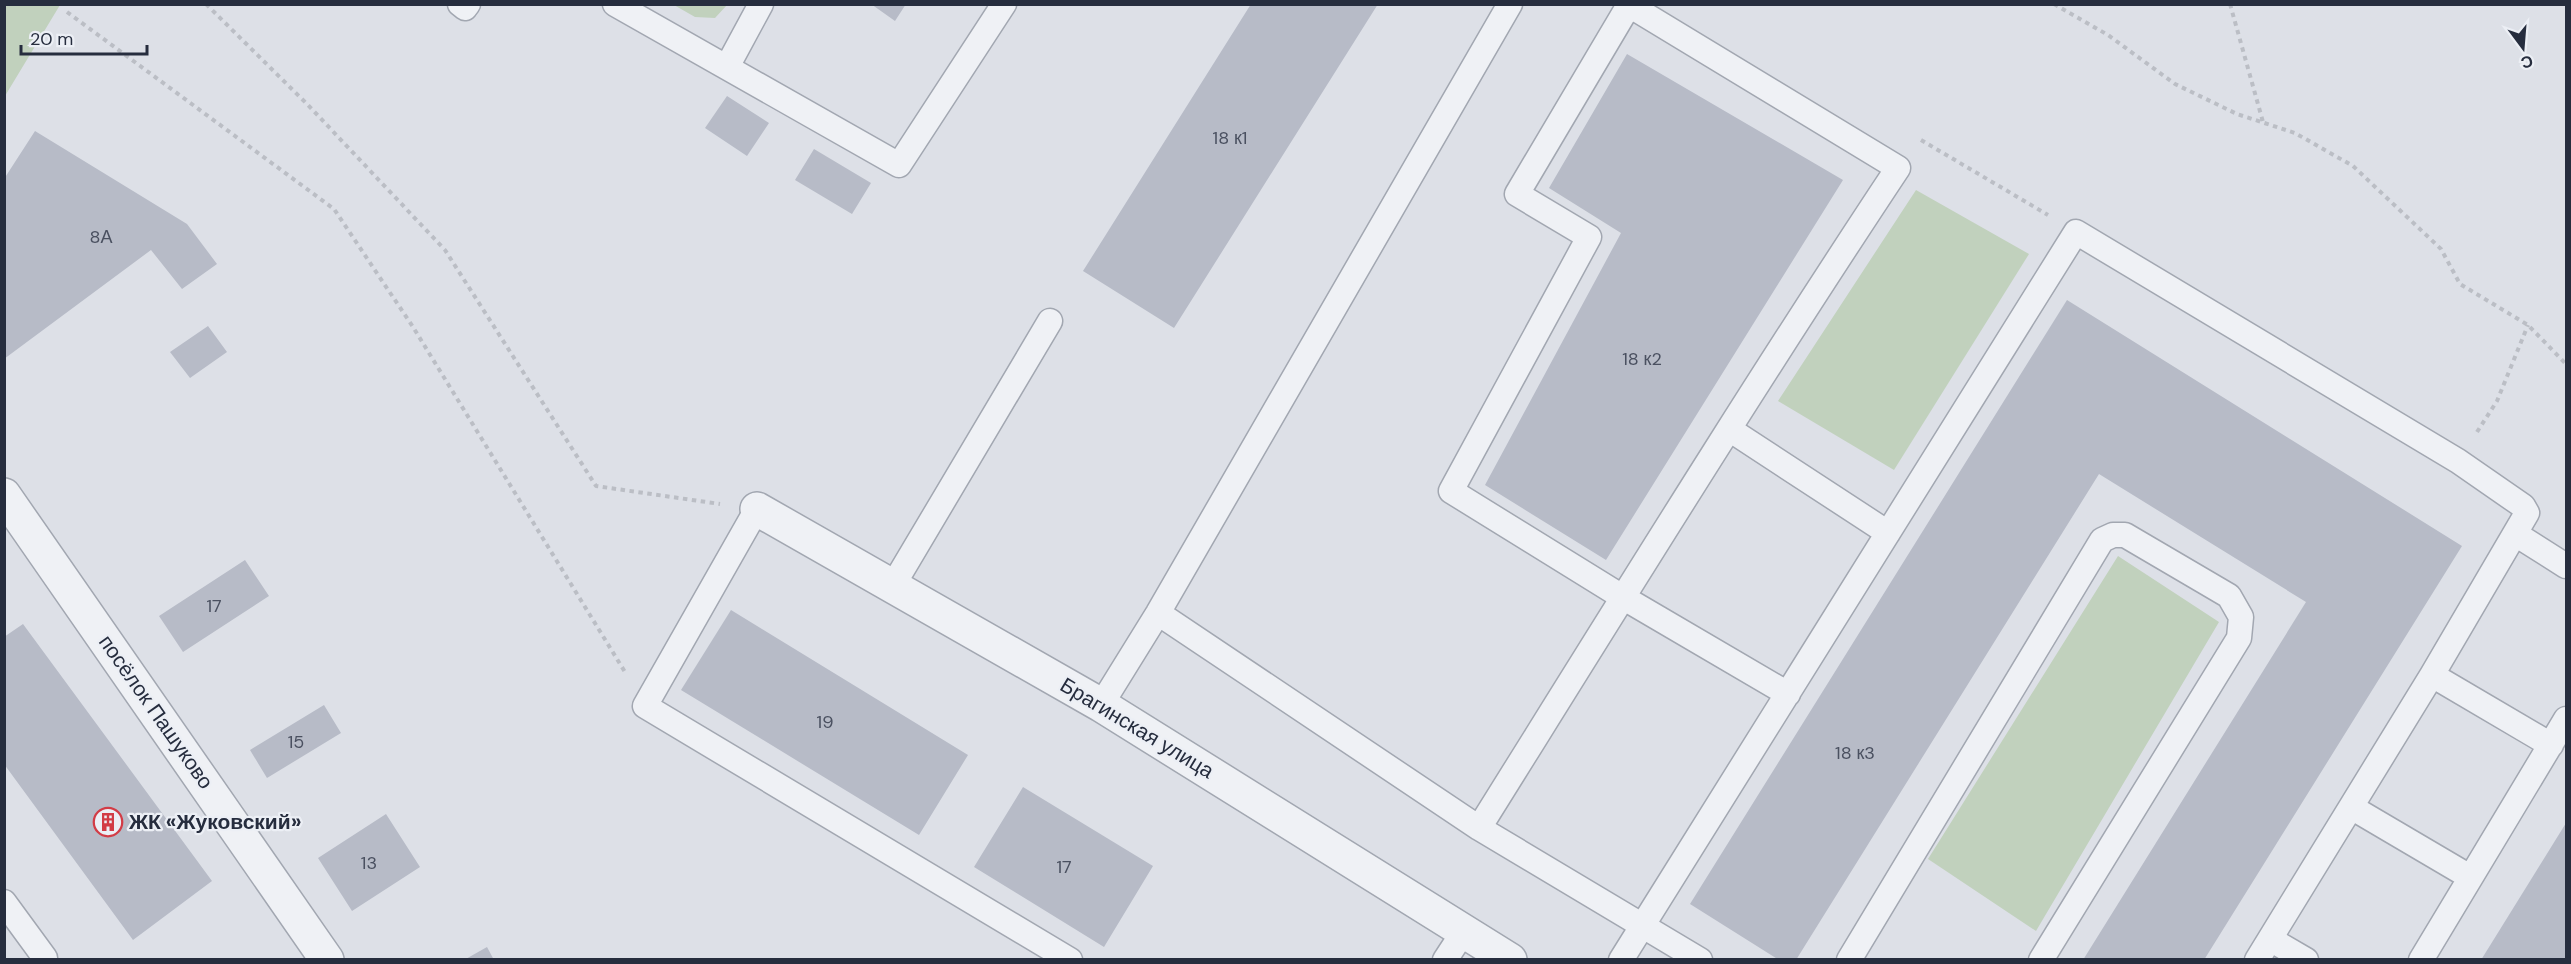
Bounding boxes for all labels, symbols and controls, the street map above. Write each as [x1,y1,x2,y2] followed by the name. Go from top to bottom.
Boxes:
[21,18,147,56] scale bar
[2493,18,2553,78] north arrow
[30,27,73,51] text: 20 m
[2518,50,2535,74] text: С
[1213,126,1247,150] house number: 18 к1
[90,225,112,249] house number: 8А
[1622,347,1662,371] house number: 18 к2
[206,594,222,618] house number: 17
[92,629,220,795] street label: посёлок Пашуково
[1055,671,1219,785] street label: Брагинская улица
[817,710,833,734] house number: 19
[288,730,304,754] house number: 15
[1835,741,1875,765] house number: 18 к3
[92,806,124,838] building icon: ЖК «Жуковский»
[128,808,301,836] place label: ЖК «Жуковский»
[361,851,377,875] house number: 13
[1056,855,1072,879] house number: 17

